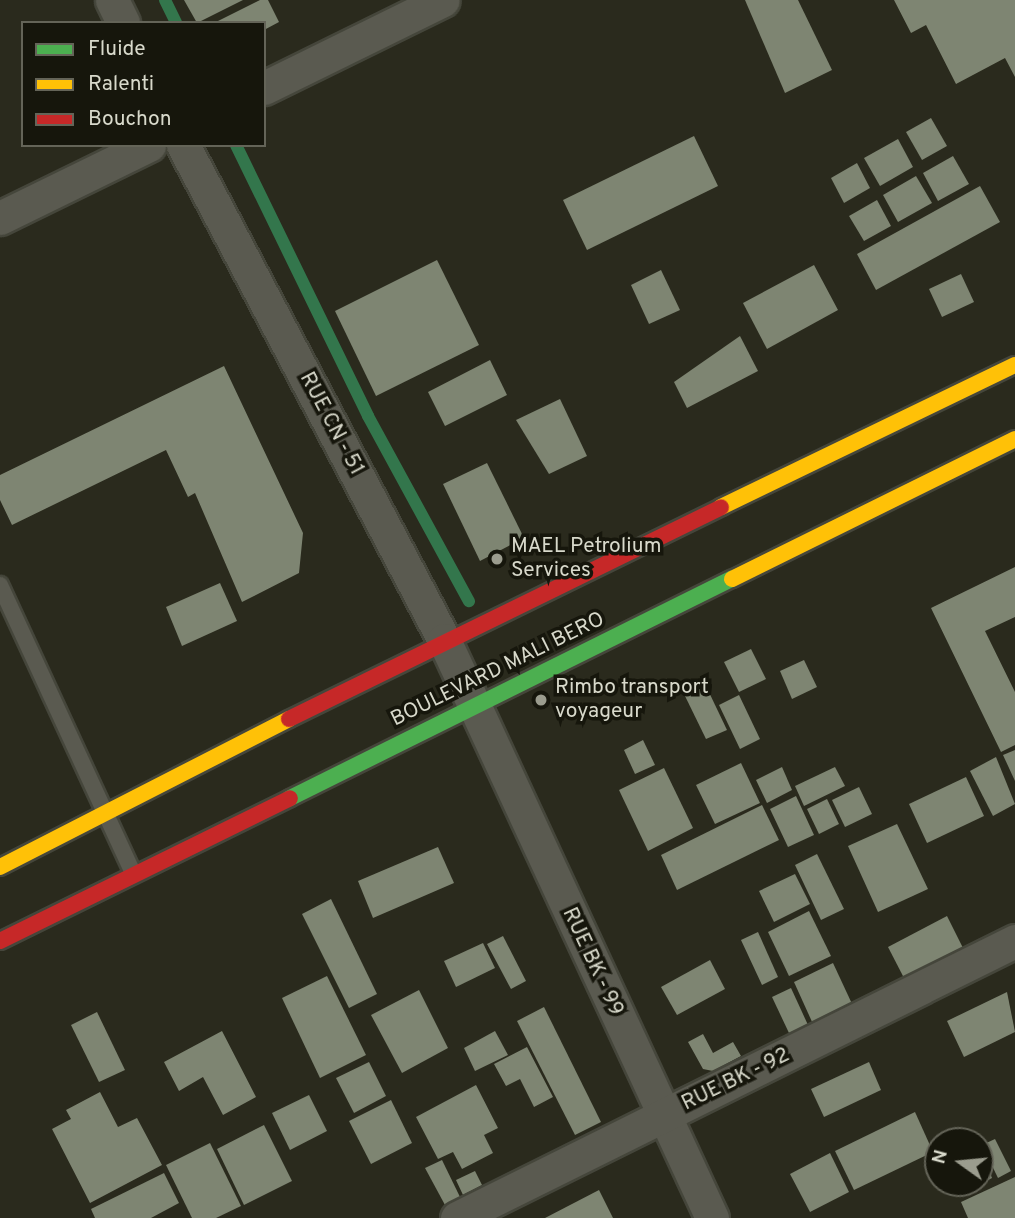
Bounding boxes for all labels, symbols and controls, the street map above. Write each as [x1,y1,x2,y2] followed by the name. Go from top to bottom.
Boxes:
[21,21,266,147] legend
[88,36,146,63] text: Fluide
[88,71,154,98] text: Ralenti
[88,106,171,133] text: Bouchon
[293,368,369,480] street label: RUE CN - 51
[511,534,662,584] place label: MAEL Petrolium Services
[489,551,505,567] marker: MAEL Petrolium Services
[387,607,609,733] street label: BOULEVARD MALI BERO
[555,675,709,725] place label: Rimbo transport voyageur
[533,692,549,708] marker: Rimbo transport voyageur
[556,904,628,1020] street label: RUE BK - 99
[678,1043,794,1117] street label: RUE BK - 92
[924,1127,994,1197] north arrow
[927,1147,954,1167] text: N

